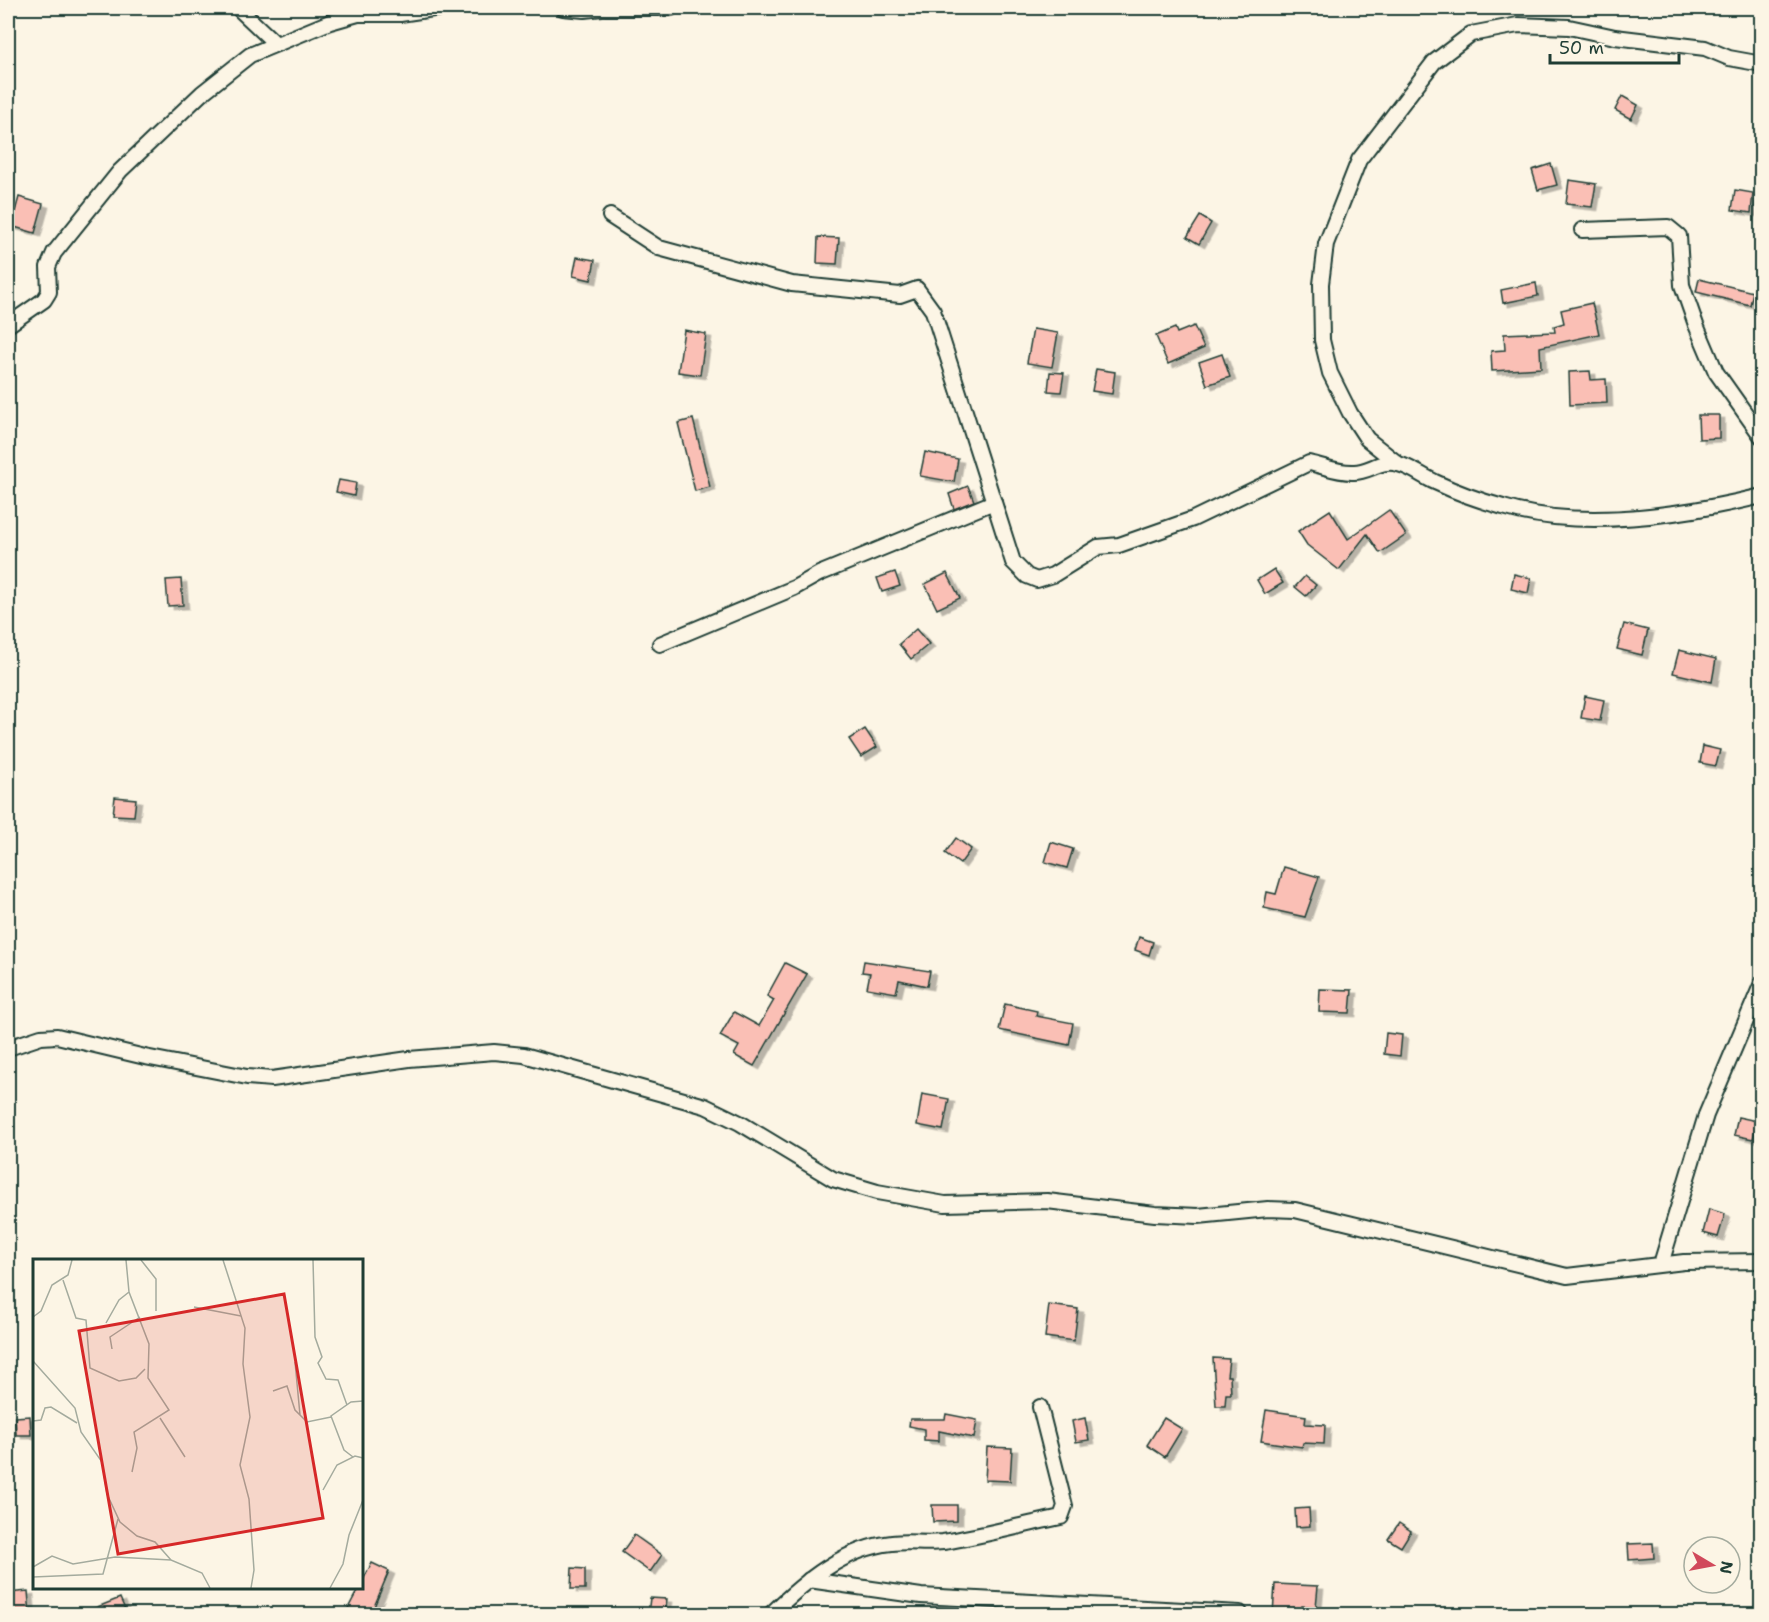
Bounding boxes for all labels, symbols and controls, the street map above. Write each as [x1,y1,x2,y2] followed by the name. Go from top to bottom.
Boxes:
[1550,27,1679,65] scale bar
[1559,36,1604,60] text: 50 m
[33,1259,363,1589] inset map
[1682,1535,1742,1595] north arrow
[1715,1559,1738,1576] text: N

